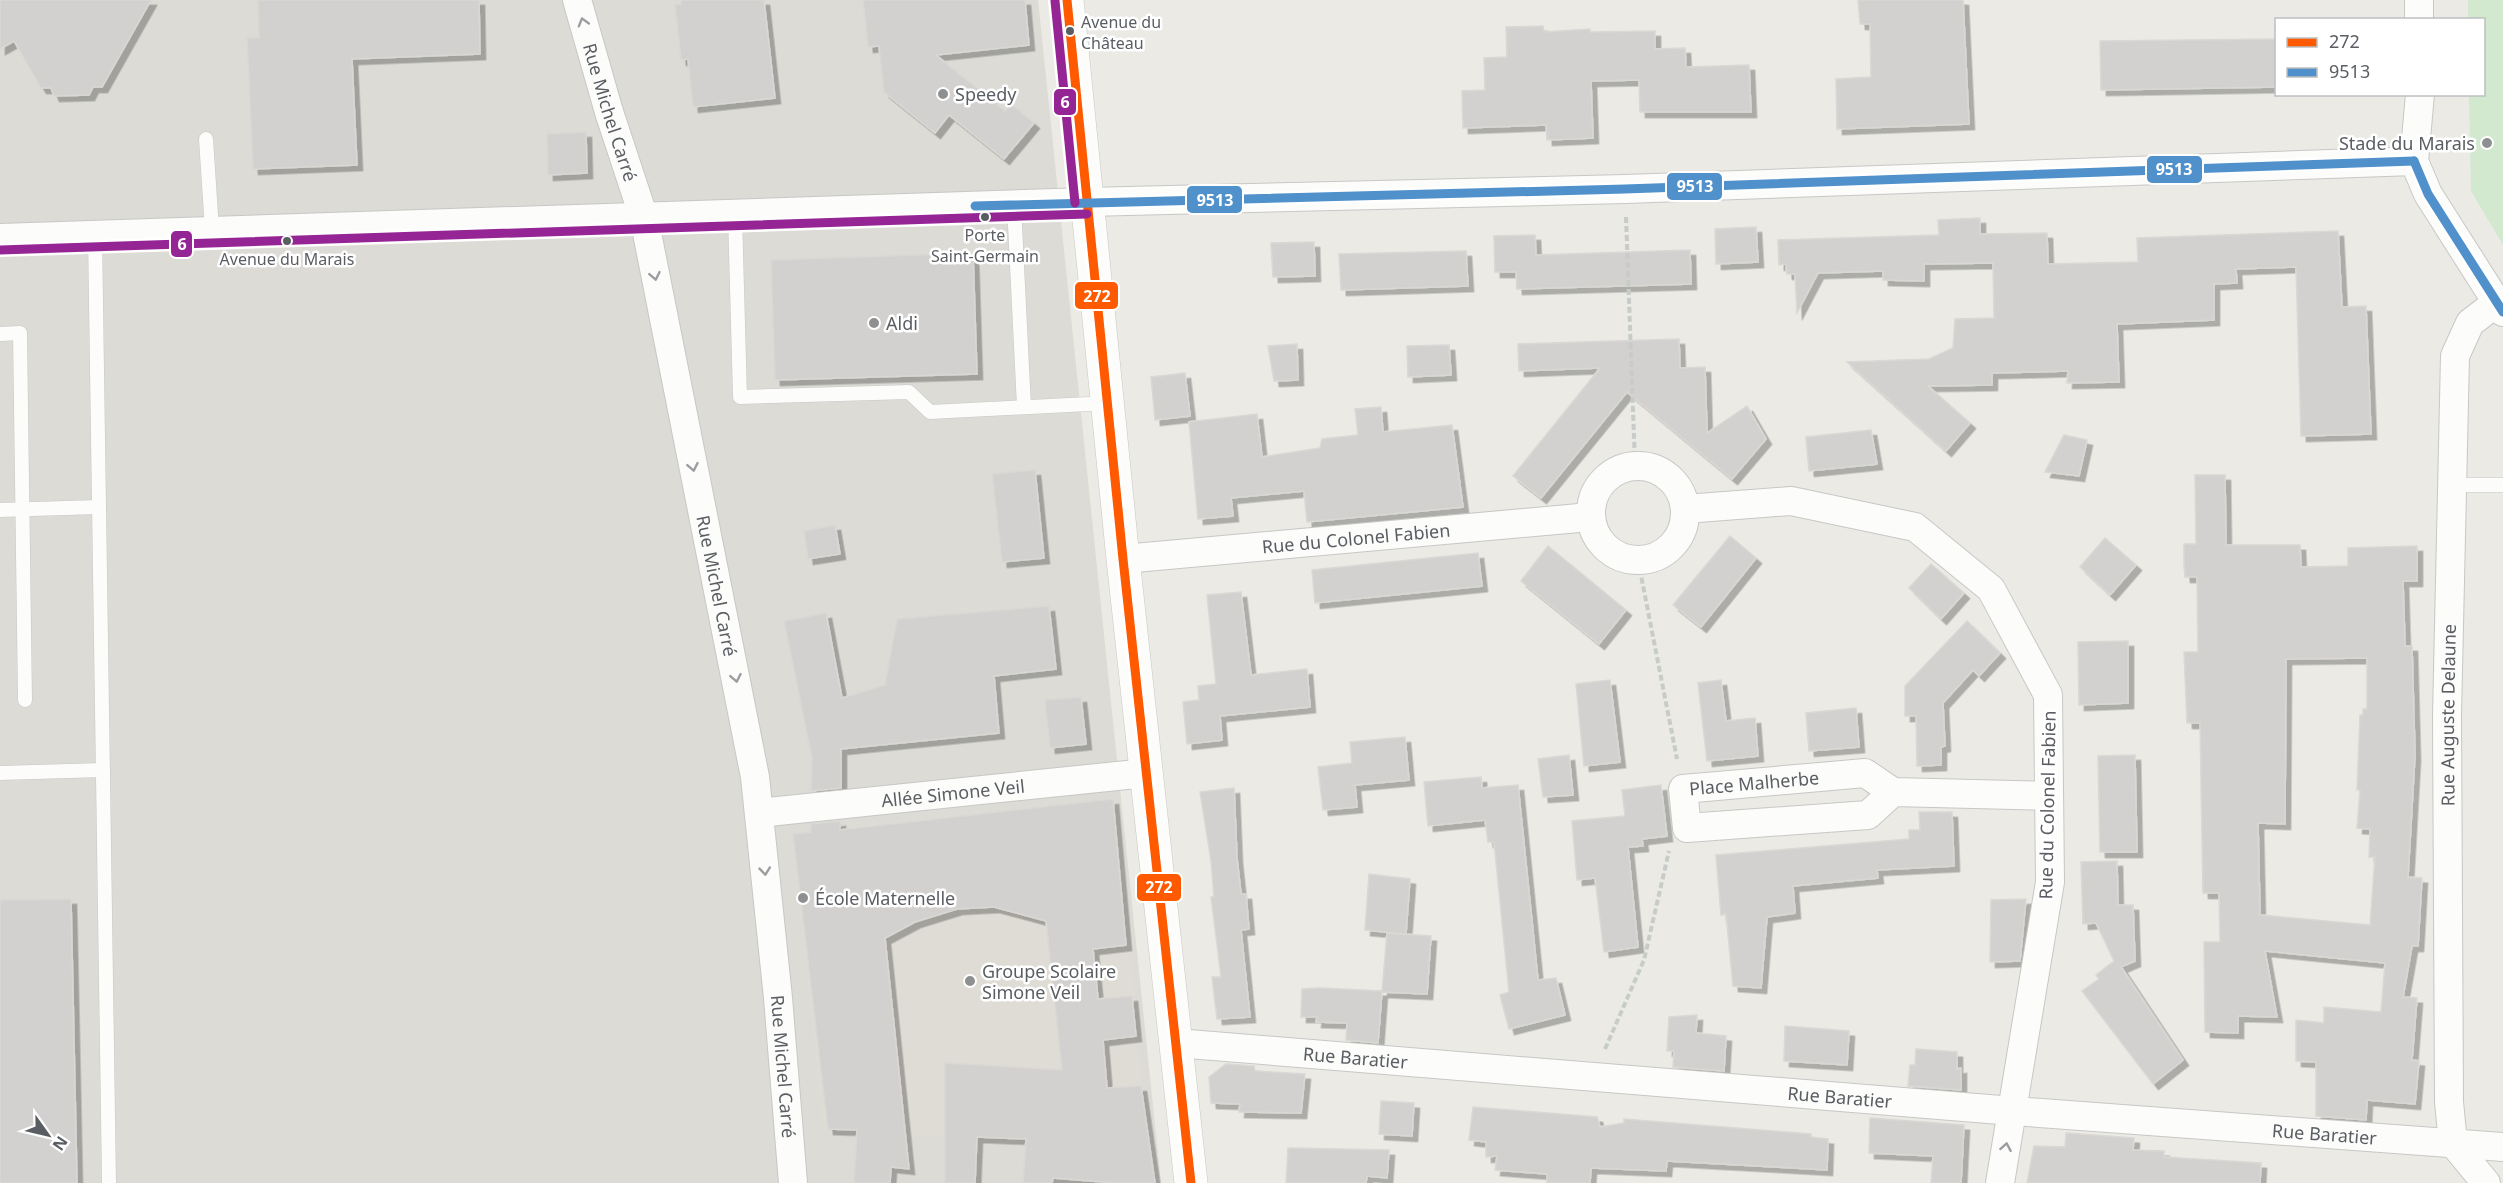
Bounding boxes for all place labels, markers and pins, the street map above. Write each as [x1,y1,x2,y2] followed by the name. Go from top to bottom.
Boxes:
[1081,11,1161,54] place label: Avenue du Château
[1064,25,1076,37] marker: Avenue du Château
[955,82,1017,106] place label: Speedy
[936,87,950,101] marker: Speedy
[2339,131,2475,155] place label: Stade du Marais
[2480,136,2494,150] marker: Stade du Marais
[979,211,991,223] marker: Porte Saint-Germain
[931,224,1039,267] place label: Porte Saint-Germain
[281,235,293,247] marker: Avenue du Marais
[220,248,354,270] place label: Avenue du Marais
[886,311,918,335] place label: Aldi
[867,316,881,330] marker: Aldi
[815,886,955,910] place label: École Maternelle
[796,891,810,905] marker: École Maternelle
[982,959,1116,1004] place label: Groupe Scolaire Simone Veil
[963,974,977,988] marker: Groupe Scolaire Simone Veil

